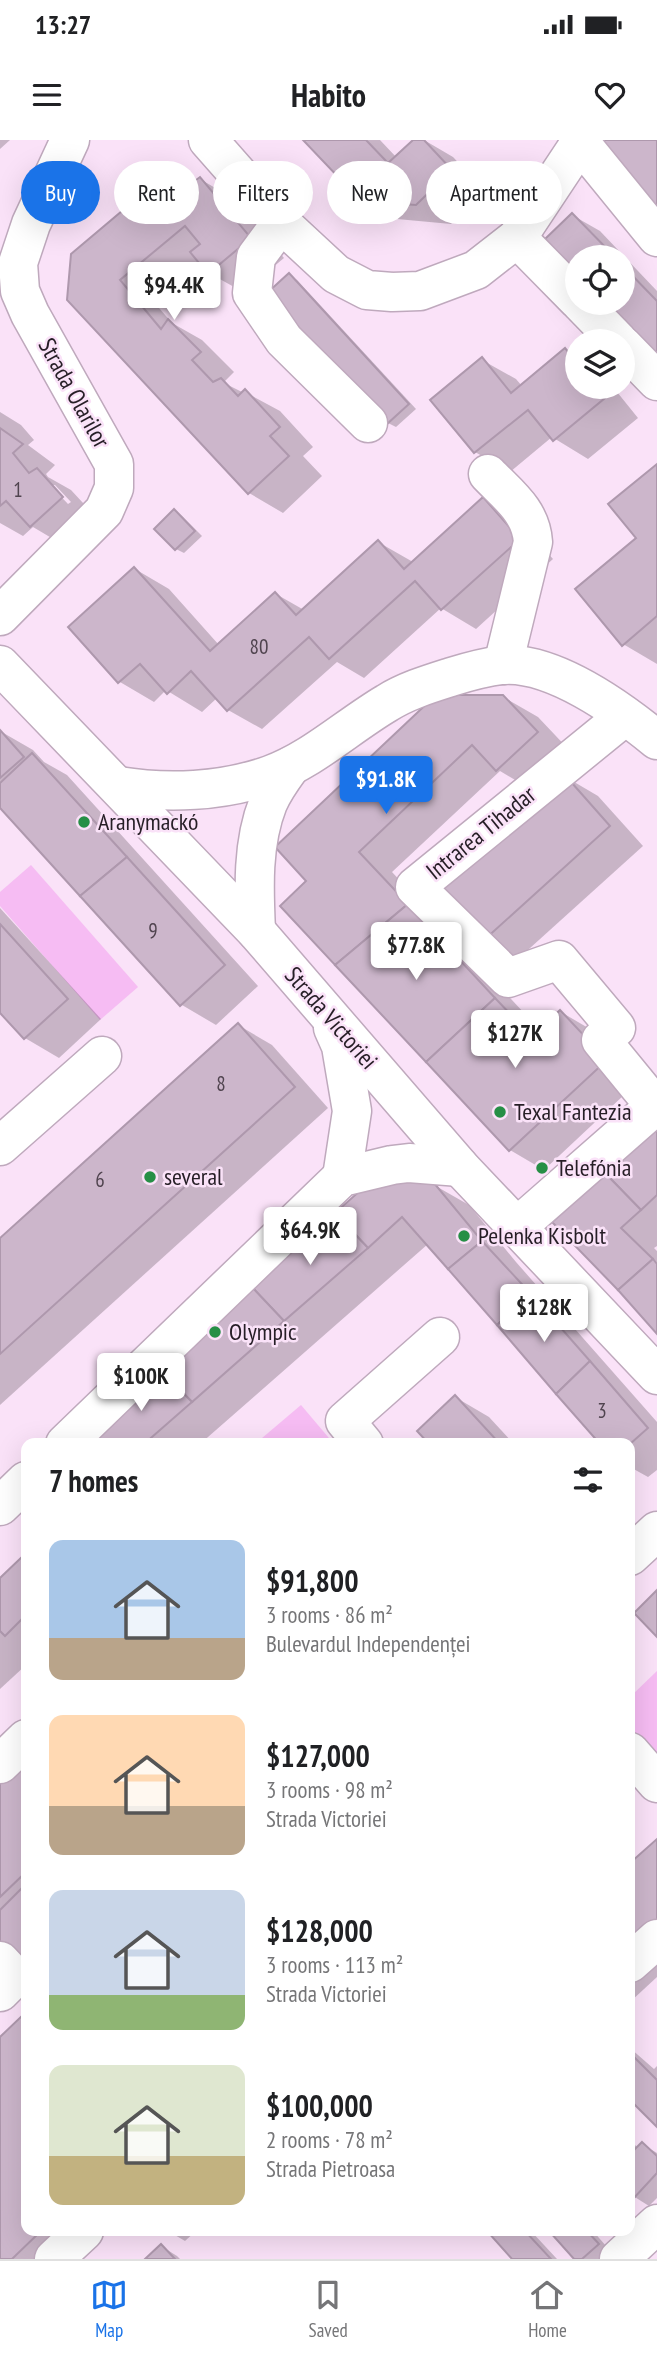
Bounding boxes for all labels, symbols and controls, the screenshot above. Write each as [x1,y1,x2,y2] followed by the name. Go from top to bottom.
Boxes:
[35,8,91,41] text: 13:27
[291,74,366,116] text: Habito
[28,76,66,114] icon: menu
[591,76,629,114] icon: heart
[21,161,100,224] chip: Buy
[114,161,199,224] chip: Rent
[213,161,313,224] chip: Filters
[327,161,412,224] chip: New
[426,161,562,224] chip: Apartment
[565,245,635,399] map controls
[565,245,635,315] button: locate
[117,262,231,322] pin: $94.4K
[144,270,204,299] text: $94.4K
[565,329,635,399] button: layers
[32,332,117,453] street label: Strada Olarilor
[13,476,23,503] house number: 1
[250,633,268,660] house number: 80
[329,756,443,816] pin: $91.8K
[356,764,416,793] text: $91.8K
[420,779,542,886] street label: Intrarea Tihadar
[98,806,198,837] place label: Aranymackó
[76,814,92,830] marker: Aranymackó
[148,917,158,944] house number: 9
[359,922,473,982] pin: $77.8K
[387,930,445,959] text: $77.8K
[278,960,384,1075] street label: Strada Victoriei
[466,1010,564,1070] pin: $127K
[487,1018,543,1047] text: $127K
[216,1070,226,1097] house number: 8
[514,1096,632,1127] place label: Texal Fantezia
[492,1104,508,1120] marker: Texal Fantezia
[556,1152,631,1183] place label: Telefónia
[534,1160,550,1176] marker: Telefónia
[164,1161,223,1192] place label: several
[95,1166,105,1193] house number: 6
[142,1169,158,1185] marker: several
[253,1208,367,1267] pin: $64.9K
[280,1215,340,1244] text: $64.9K
[478,1220,607,1251] place label: Pelenka Kisbolt
[456,1228,472,1244] marker: Pelenka Kisbolt
[495,1284,593,1344] pin: $128K
[516,1292,572,1321] text: $128K
[229,1316,297,1347] place label: Olympic
[207,1324,223,1340] marker: Olympic
[92,1354,190,1413] pin: $100K
[113,1361,169,1390] text: $100K
[597,1397,607,1424] house number: 3
[49,1461,138,1500] text: 7 homes
[569,1461,607,1499] icon: filters
[266,1561,359,1600] text: $91,800
[105,1568,189,1652] icon: home
[266,1600,393,1629] text: 3 rooms · 86 m²
[266,1629,471,1658] text: Bulevardul Independenței
[266,1736,370,1775] text: $127,000
[105,1743,189,1827] icon: home
[266,1775,393,1804] text: 3 rooms · 98 m²
[266,1804,387,1833] text: Strada Victoriei
[266,1911,373,1950] text: $128,000
[105,1918,189,2002] icon: home
[266,1950,403,1979] text: 3 rooms · 113 m²
[266,1979,387,2008] text: Strada Victoriei
[266,2086,373,2125] text: $100,000
[105,2093,189,2177] icon: home
[266,2125,393,2154] text: 2 rooms · 78 m²
[266,2154,395,2183] text: Strada Pietroasa
[90,2276,128,2342] tab: Map
[309,2276,348,2342] tab: Saved
[528,2276,567,2342] tab: Home

